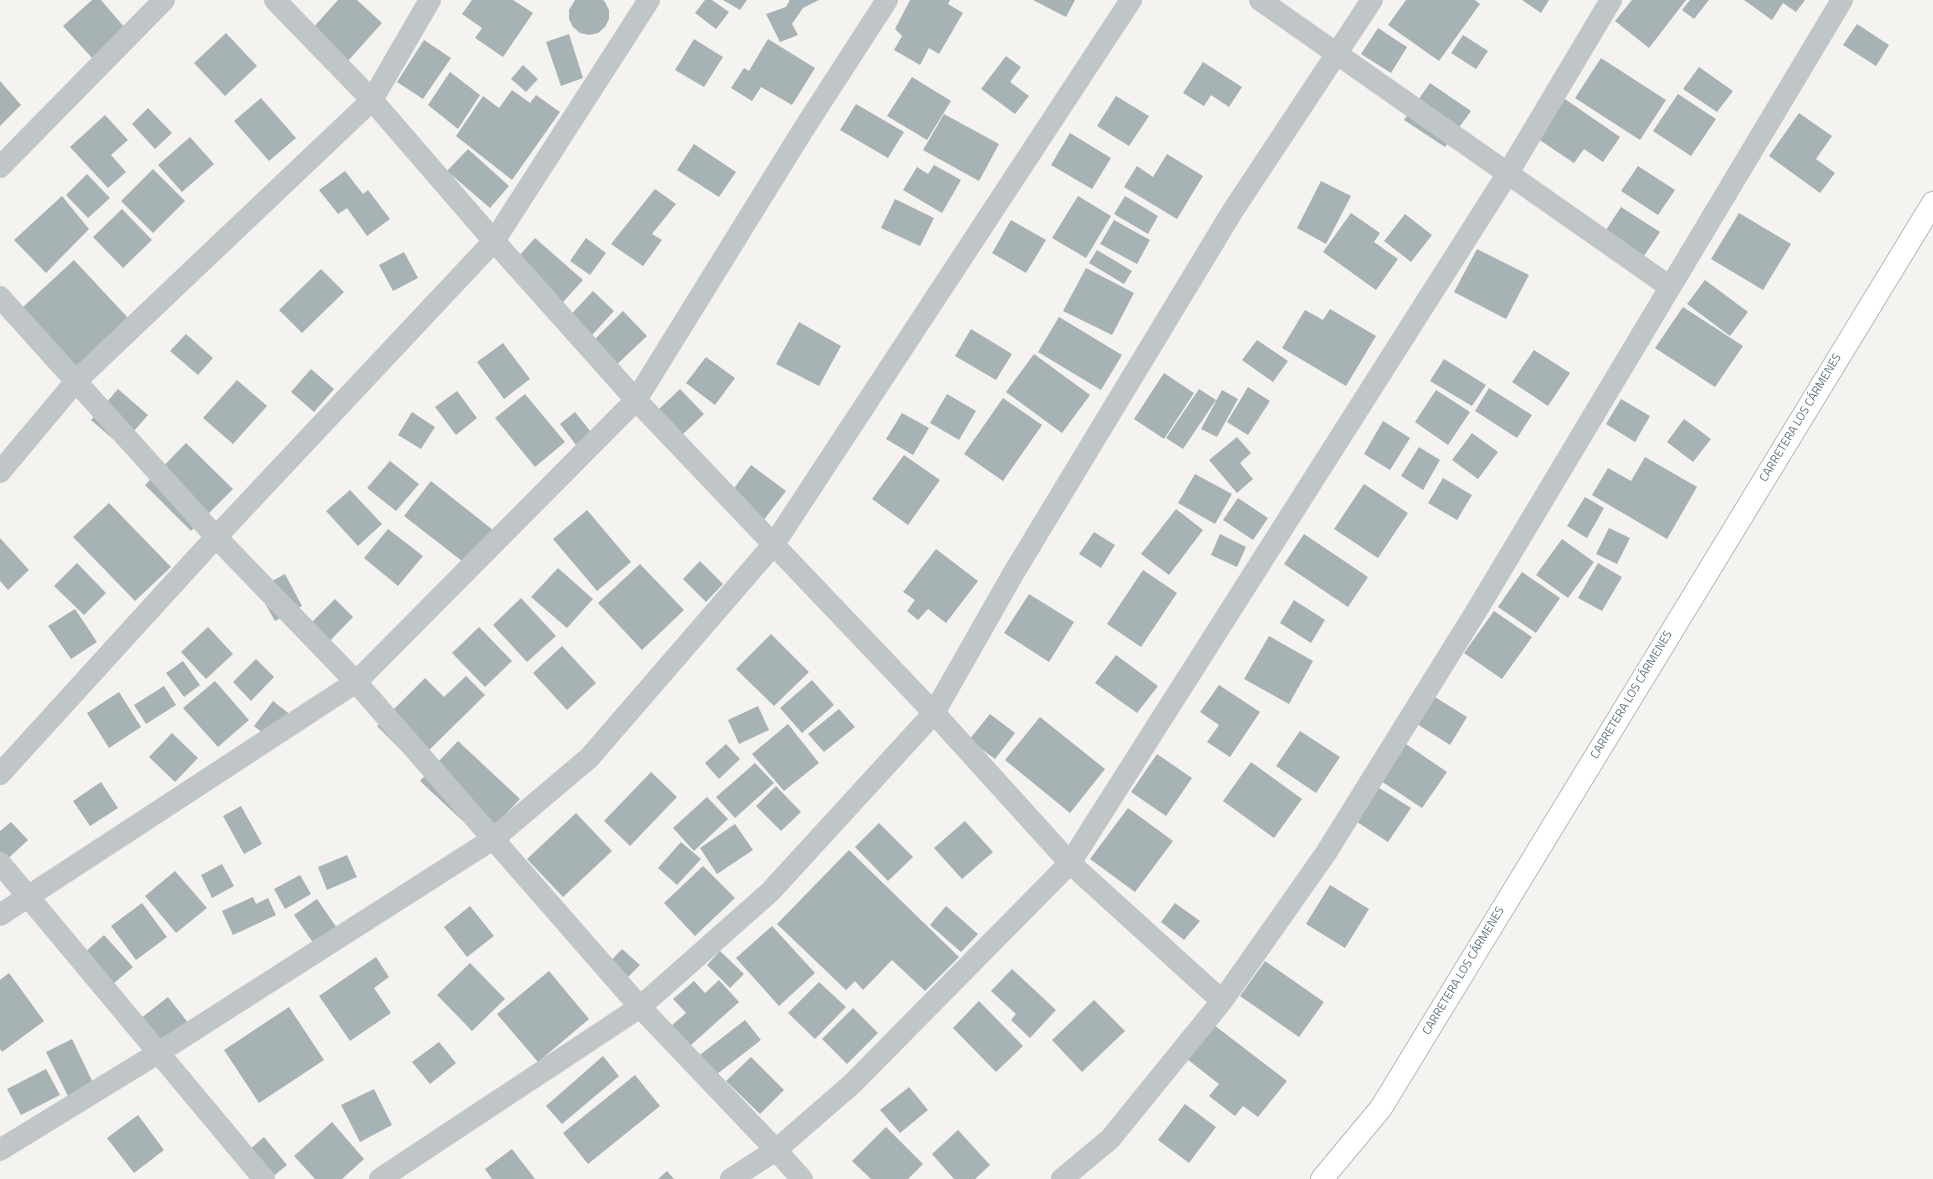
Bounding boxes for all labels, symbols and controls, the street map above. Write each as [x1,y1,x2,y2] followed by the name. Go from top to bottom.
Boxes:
[1757,351,1845,485] street label: CARRETERA LOS CÁRMENES
[1588,628,1676,762] street label: CARRETERA LOS CÁRMENES
[1420,904,1508,1038] street label: CARRETERA LOS CÁRMENES

